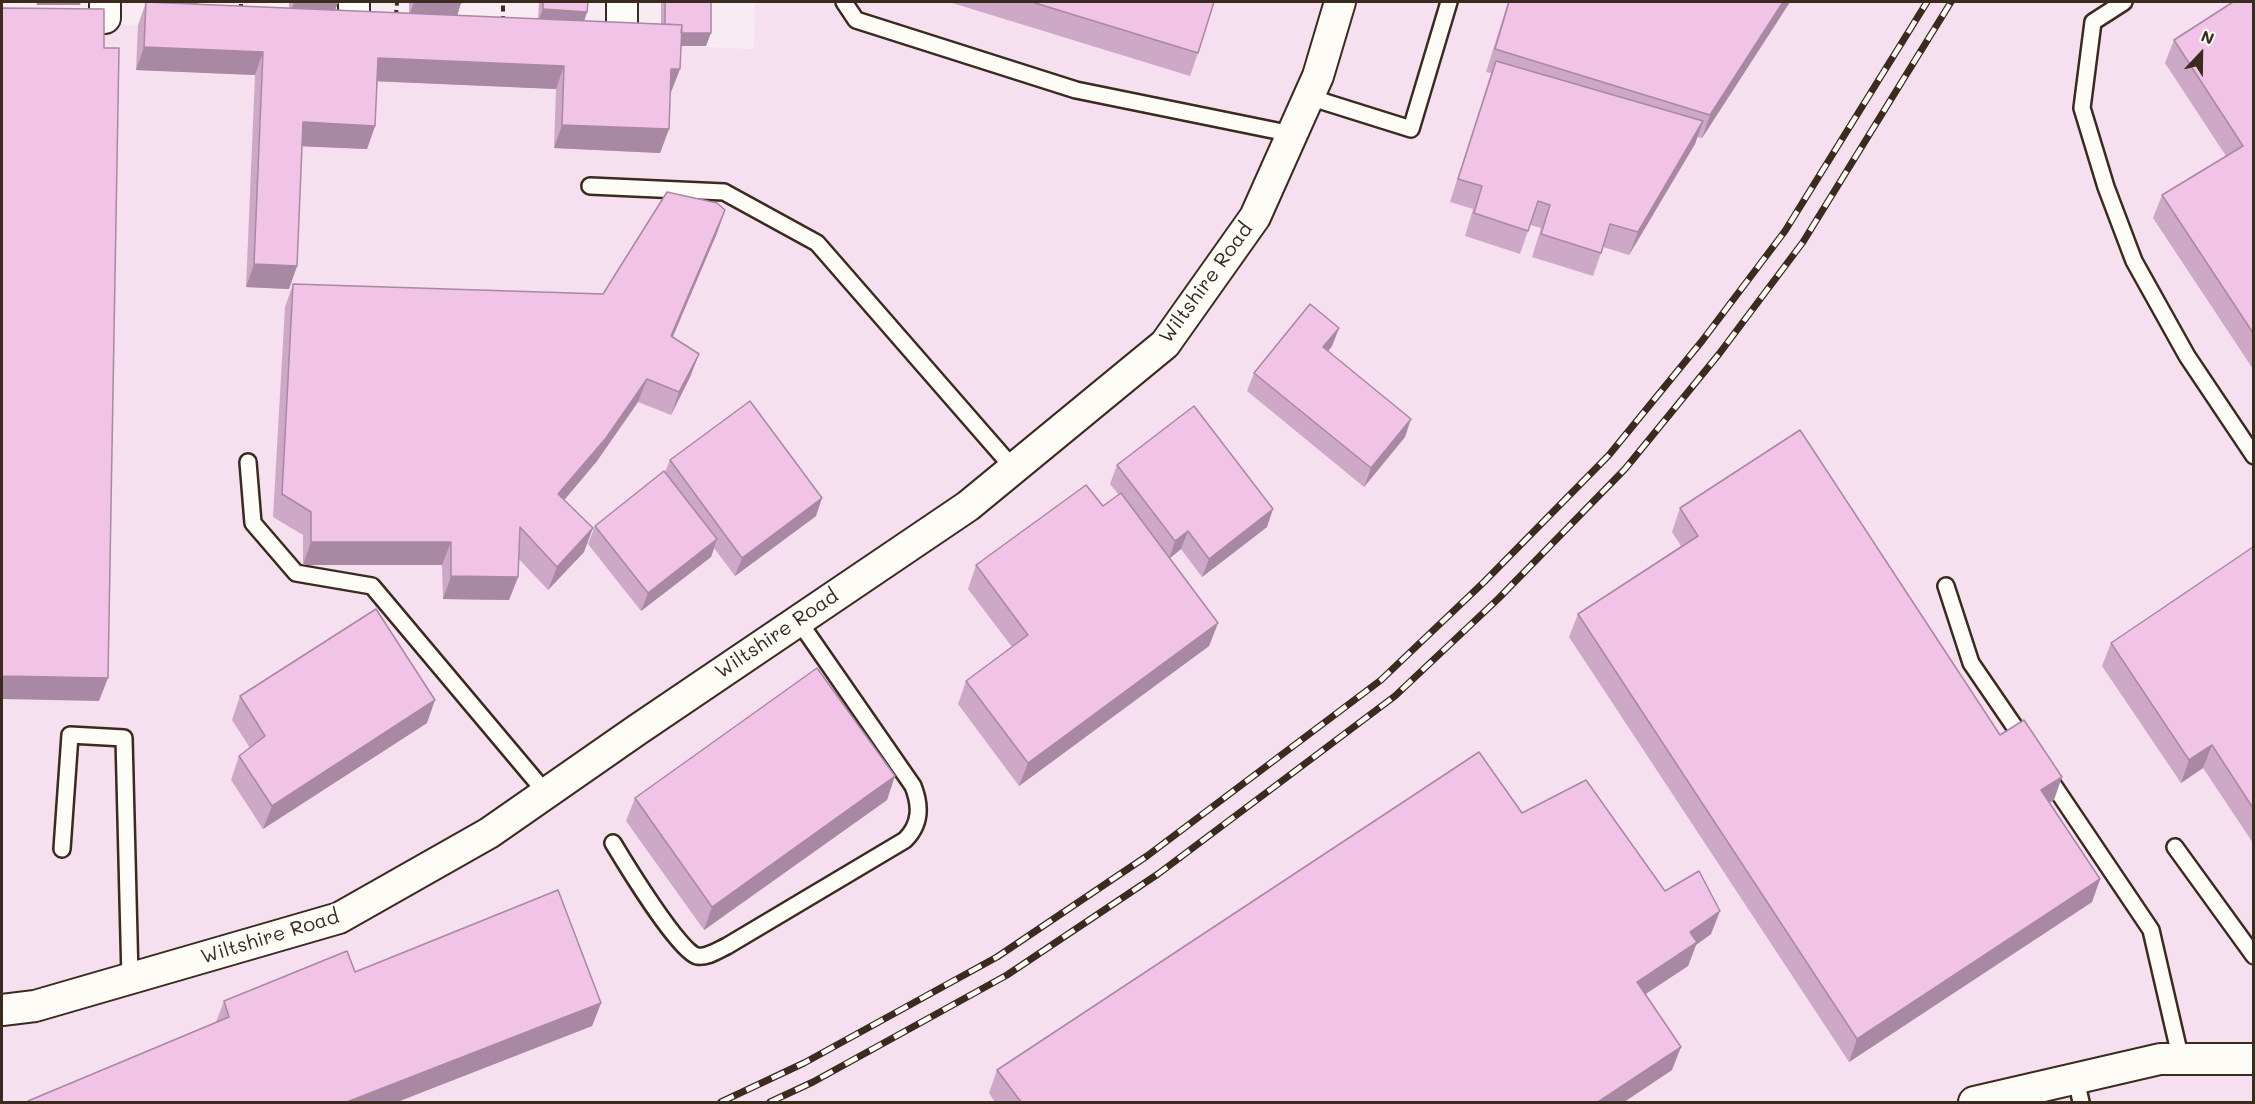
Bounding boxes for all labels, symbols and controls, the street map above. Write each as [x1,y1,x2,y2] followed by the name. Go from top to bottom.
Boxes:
[2171,24,2231,84] north arrow
[2198,25,2217,49] text: N
[1154,218,1258,348] street label: Wiltshire Road
[711,584,843,684] street label: Wiltshire Road
[198,905,342,969] street label: Wiltshire Road

